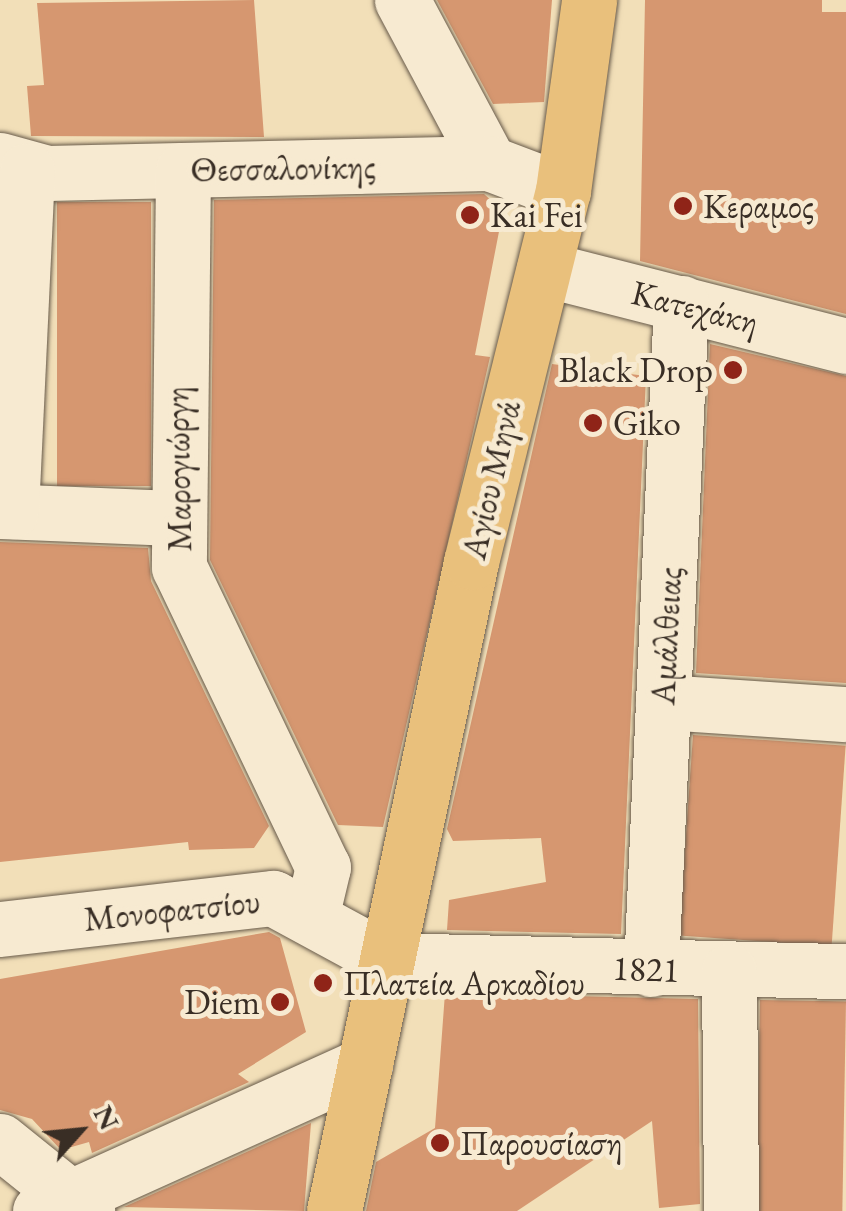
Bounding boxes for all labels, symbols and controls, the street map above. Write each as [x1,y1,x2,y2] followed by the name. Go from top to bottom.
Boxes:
[190,145,376,191] street label: Θεσσαλονίκης
[703,185,814,227] place label: Κεραμος
[490,194,582,236] place label: Kai Fei
[672,195,694,217] marker: Κεραμος
[459,204,481,226] marker: Kai Fei
[627,271,763,343] street label: Κατεχάκη
[559,349,713,391] place label: Black Drop
[722,359,744,381] marker: Black Drop
[156,386,200,552] street label: Μαρογιώργη
[452,397,530,563] street label: Αγίου Μηνά
[613,402,681,444] place label: Giko
[582,412,604,434] marker: Giko
[641,566,691,706] street label: Αμάλθειας
[82,880,262,940] street label: Μονοφατσίου
[612,947,680,991] street label: 1821
[343,962,585,1004] place label: Πλατεία Αρκαδίου
[312,972,334,994] marker: Πλατεία Αρκαδίου
[184,981,260,1023] place label: Diem
[269,991,291,1013] marker: Diem
[30,1081,130,1181] north arrow
[86,1099,128,1136] text: N
[460,1122,623,1164] place label: Παρουσίαση
[429,1132,451,1154] marker: Παρουσίαση

